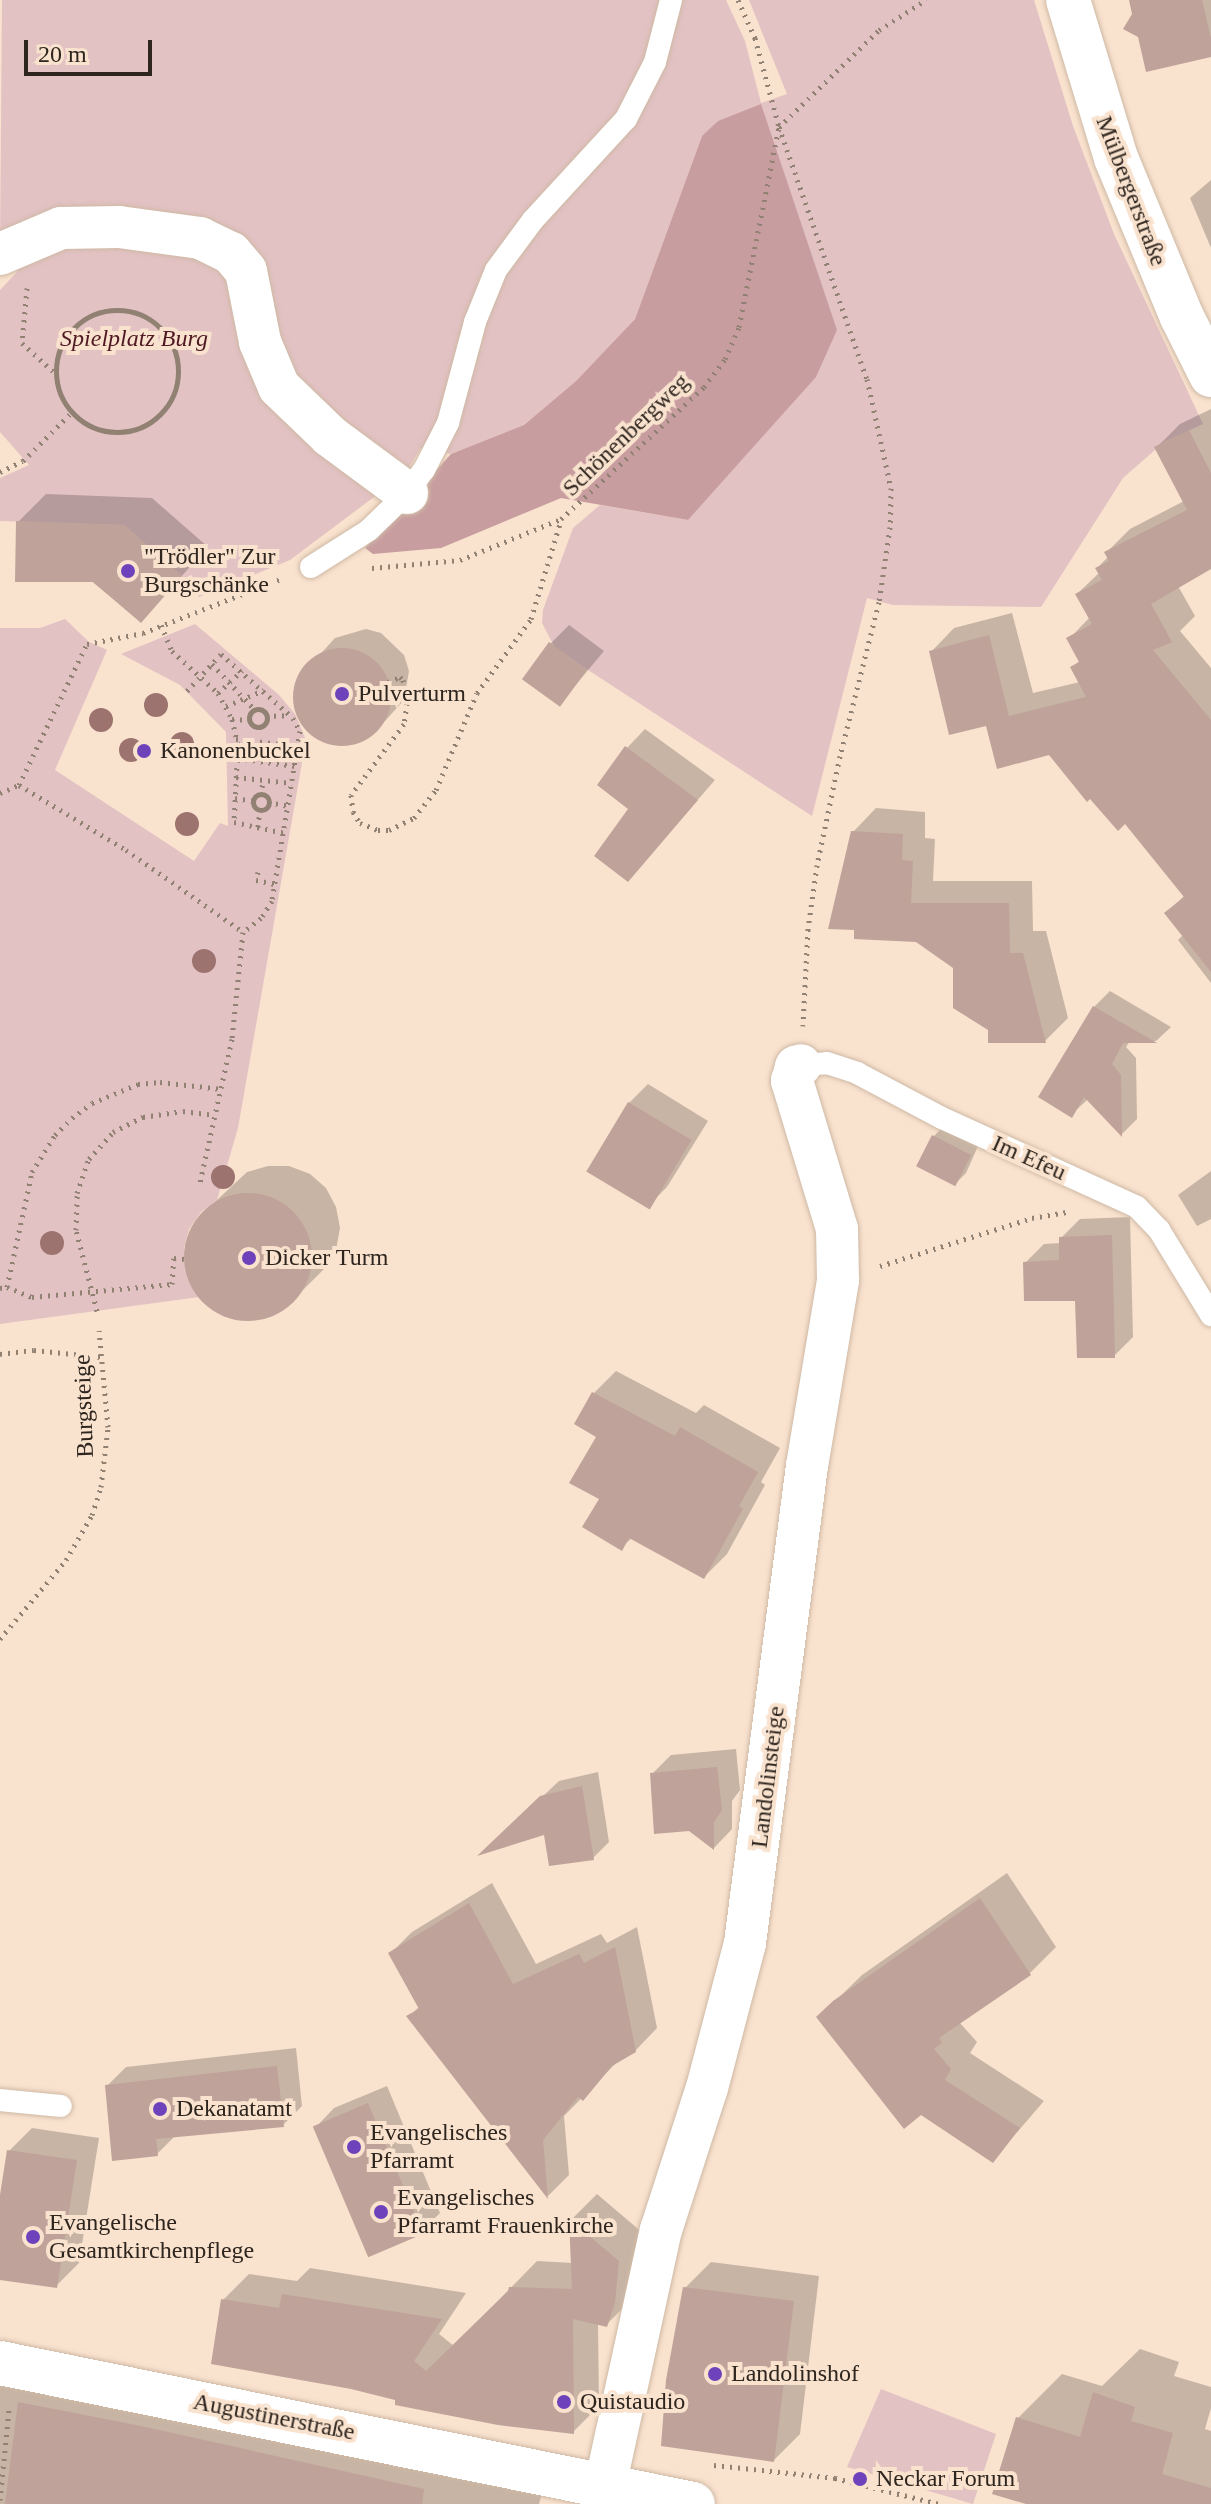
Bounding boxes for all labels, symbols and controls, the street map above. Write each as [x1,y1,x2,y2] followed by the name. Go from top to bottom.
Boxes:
[28,24,156,74] scale bar
[38,41,87,67] text: 20 m
[1089,112,1173,270] street label: Mülbergerstraße
[60,325,208,353] park label: Spielplatz Burg
[557,367,695,503] street label: Schönenbergweg
[144,543,275,599] place label: "Trödler" Zur Burgschänke
[119,562,137,580] marker: "Trödler" Zur Burgschänke
[358,680,466,708] place label: Pulverturm
[333,685,351,703] marker: Pulverturm
[160,737,311,765] place label: Kanonenbuckel
[135,742,153,760] marker: Kanonenbuckel
[988,1129,1070,1187] street label: Im Efeu
[265,1244,389,1272] place label: Dicker Turm
[240,1249,258,1267] marker: Dicker Turm
[68,1354,100,1458] street label: Burgsteige
[745,1704,791,1850] street label: Landolinsteige
[176,2095,292,2123] place label: Dekanatamt
[151,2100,169,2118] marker: Dekanatamt
[370,2119,507,2175] place label: Evangelisches Pfarramt
[345,2138,363,2156] marker: Evangelisches Pfarramt
[397,2184,614,2240] place label: Evangelisches Pfarramt Frauenkirche
[372,2203,390,2221] marker: Evangelisches Pfarramt Frauenkirche
[49,2209,254,2265] place label: Evangelische Gesamtkirchenpflege
[24,2228,42,2246] marker: Evangelische Gesamtkirchenpflege
[731,2360,859,2388] place label: Landolinshof
[706,2365,724,2383] marker: Landolinshof
[191,2387,357,2447] street label: Augustinerstraße
[580,2388,685,2416] place label: Quistaudio
[555,2393,573,2411] marker: Quistaudio
[876,2465,1015,2493] place label: Neckar Forum
[851,2470,869,2488] marker: Neckar Forum

